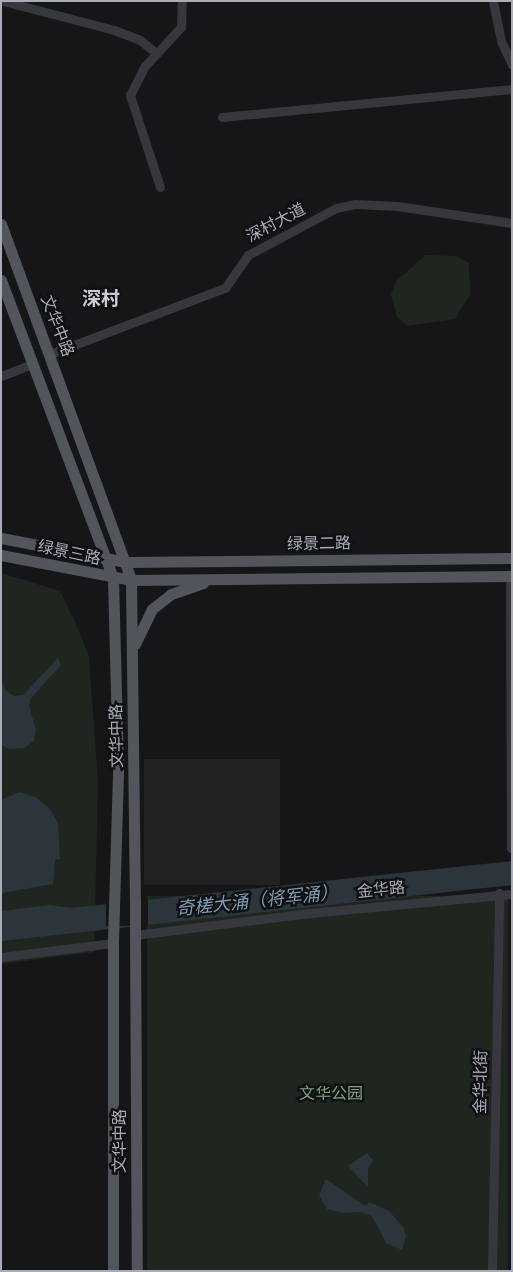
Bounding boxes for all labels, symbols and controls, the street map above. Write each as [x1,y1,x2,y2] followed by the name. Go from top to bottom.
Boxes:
[243,200,309,246] street label: 深村大道
[82,288,120,310] district label: 深村
[37,293,77,359] street label: 文华中路
[287,534,351,554] street label: 绿景二路
[36,537,102,569] street label: 绿景三路
[107,704,127,768] street label: 文华中路
[356,878,406,902] street label: 金华路
[175,882,339,920] water label: 奇槎大涌（将军涌）
[471,1050,491,1114] street label: 金华北街
[299,1084,363,1104] park label: 文华公园
[110,1109,130,1173] street label: 文华中路

